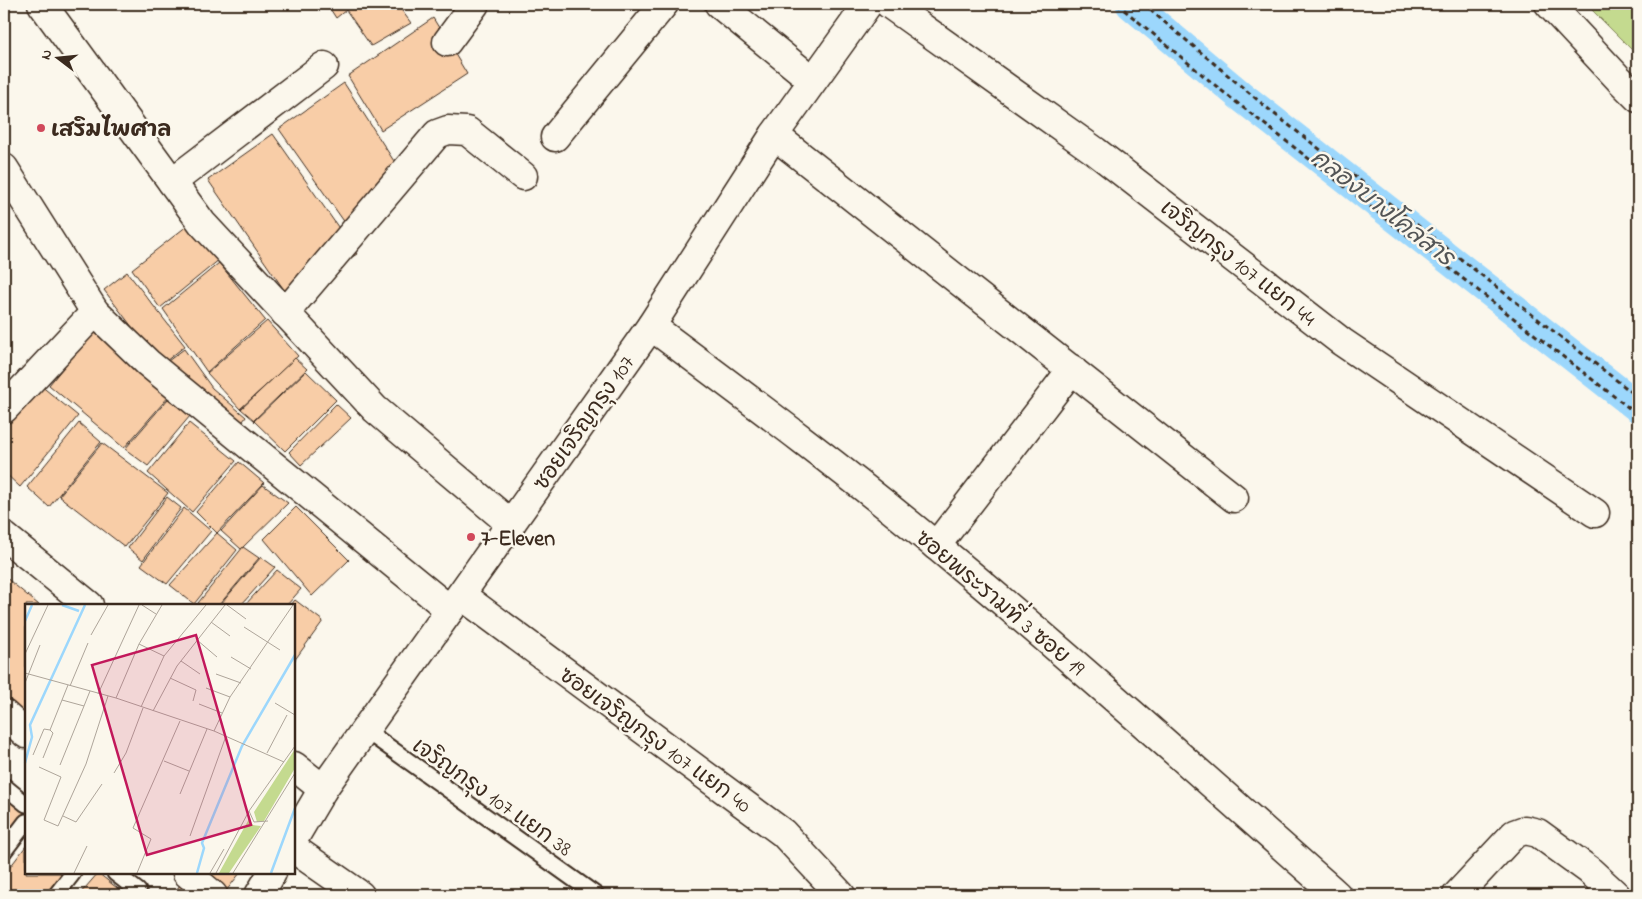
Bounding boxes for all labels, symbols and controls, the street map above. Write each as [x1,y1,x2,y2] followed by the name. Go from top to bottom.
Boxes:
[32,32,82,82] north arrow
[36,47,58,62] text: N
[51,114,171,147] place label: เสริมไพศาล
[35,122,47,134] marker: เสริมไพศาล
[1302,141,1463,278] water label: คลองบางโคล่สาร
[1153,193,1322,335] street label: เจริญกรุง 107 แยก 44
[527,350,644,498] street label: ซอยเจริญกรุง 107
[907,518,1096,685] street label: ซอยพระรามที่ 3 ซอย 19
[481,524,555,556] place label: 7-Eleven
[465,531,477,543] marker: 7-Eleven
[25,604,295,874] inset map
[551,661,757,822] street label: ซอยเจริญกรุง 107 แยก 40
[405,731,578,866] street label: เจริญกรุง 107 แยก 38

